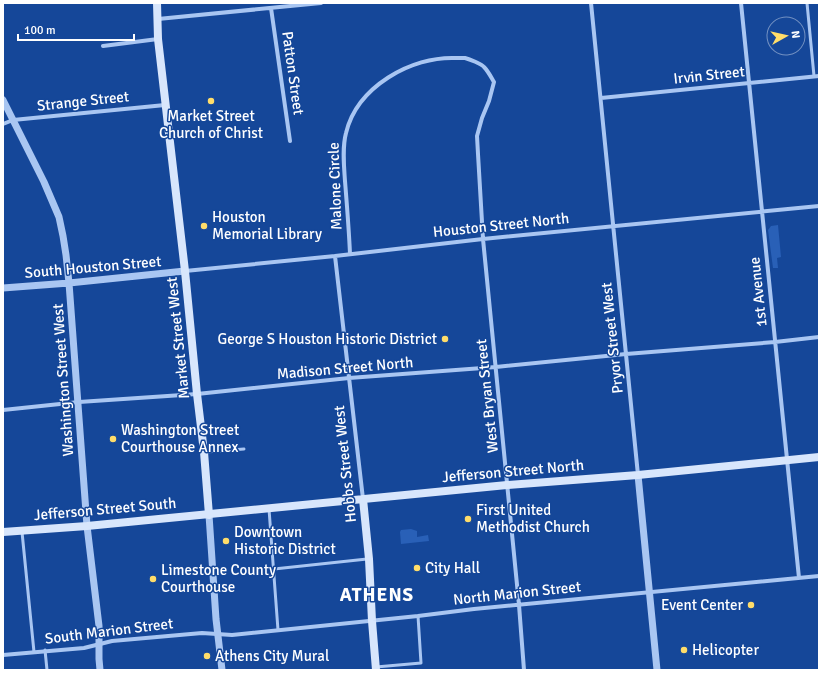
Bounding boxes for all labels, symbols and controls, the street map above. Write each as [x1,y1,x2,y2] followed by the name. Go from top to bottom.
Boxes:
[18,16,134,42] scale bar
[766,16,806,56] north arrow
[24,23,56,38] text: 100 m
[278,30,308,116] street label: Patton Street
[788,30,802,39] text: N
[672,62,746,88] street label: Irvin Street
[36,87,130,115] street label: Strange Street
[206,96,216,106] marker: Market Street Church of Christ
[159,107,263,142] place label: Market Street Church of Christ
[324,142,346,230] street label: Malone Circle
[212,208,322,243] place label: Houston Memorial Library
[432,209,570,241] street label: Houston Street North
[199,221,209,231] marker: Houston Memorial Library
[24,252,162,282] street label: South Houston Street
[745,256,771,328] street label: 1st Avenue
[163,276,193,400] street label: Market Street West
[597,282,627,394] street label: Pryor Street West
[49,303,77,457] street label: Washington Street West
[218,330,437,348] place label: George S Houston Historic District
[440,334,450,344] marker: George S Houston Historic District
[472,338,502,454] street label: West Bryan Street
[276,353,414,383] street label: Madison Street North
[330,405,360,523] street label: Hobbs Street West
[121,421,239,456] place label: Washington Street Courthouse Annex
[108,434,118,444] marker: Washington Street Courthouse Annex
[441,456,585,486] street label: Jefferson Street North
[33,494,177,524] street label: Jefferson Street South
[476,501,590,536] place label: First United Methodist Church
[463,514,473,524] marker: First United Methodist Church
[234,523,336,558] place label: Downtown Historic District
[221,536,231,546] marker: Downtown Historic District
[425,559,480,577] place label: City Hall
[161,561,276,596] place label: Limestone County Courthouse
[412,563,422,573] marker: City Hall
[148,574,158,584] marker: Limestone County Courthouse
[452,577,582,609] street label: North Marion Street
[340,583,414,607] district label: ATHENS
[661,596,743,614] place label: Event Center
[746,600,756,610] marker: Event Center
[44,614,174,648] street label: South Marion Street
[692,641,759,659] place label: Helicopter
[679,645,689,655] marker: Helicopter
[215,647,329,665] place label: Athens City Mural
[202,651,212,661] marker: Athens City Mural

